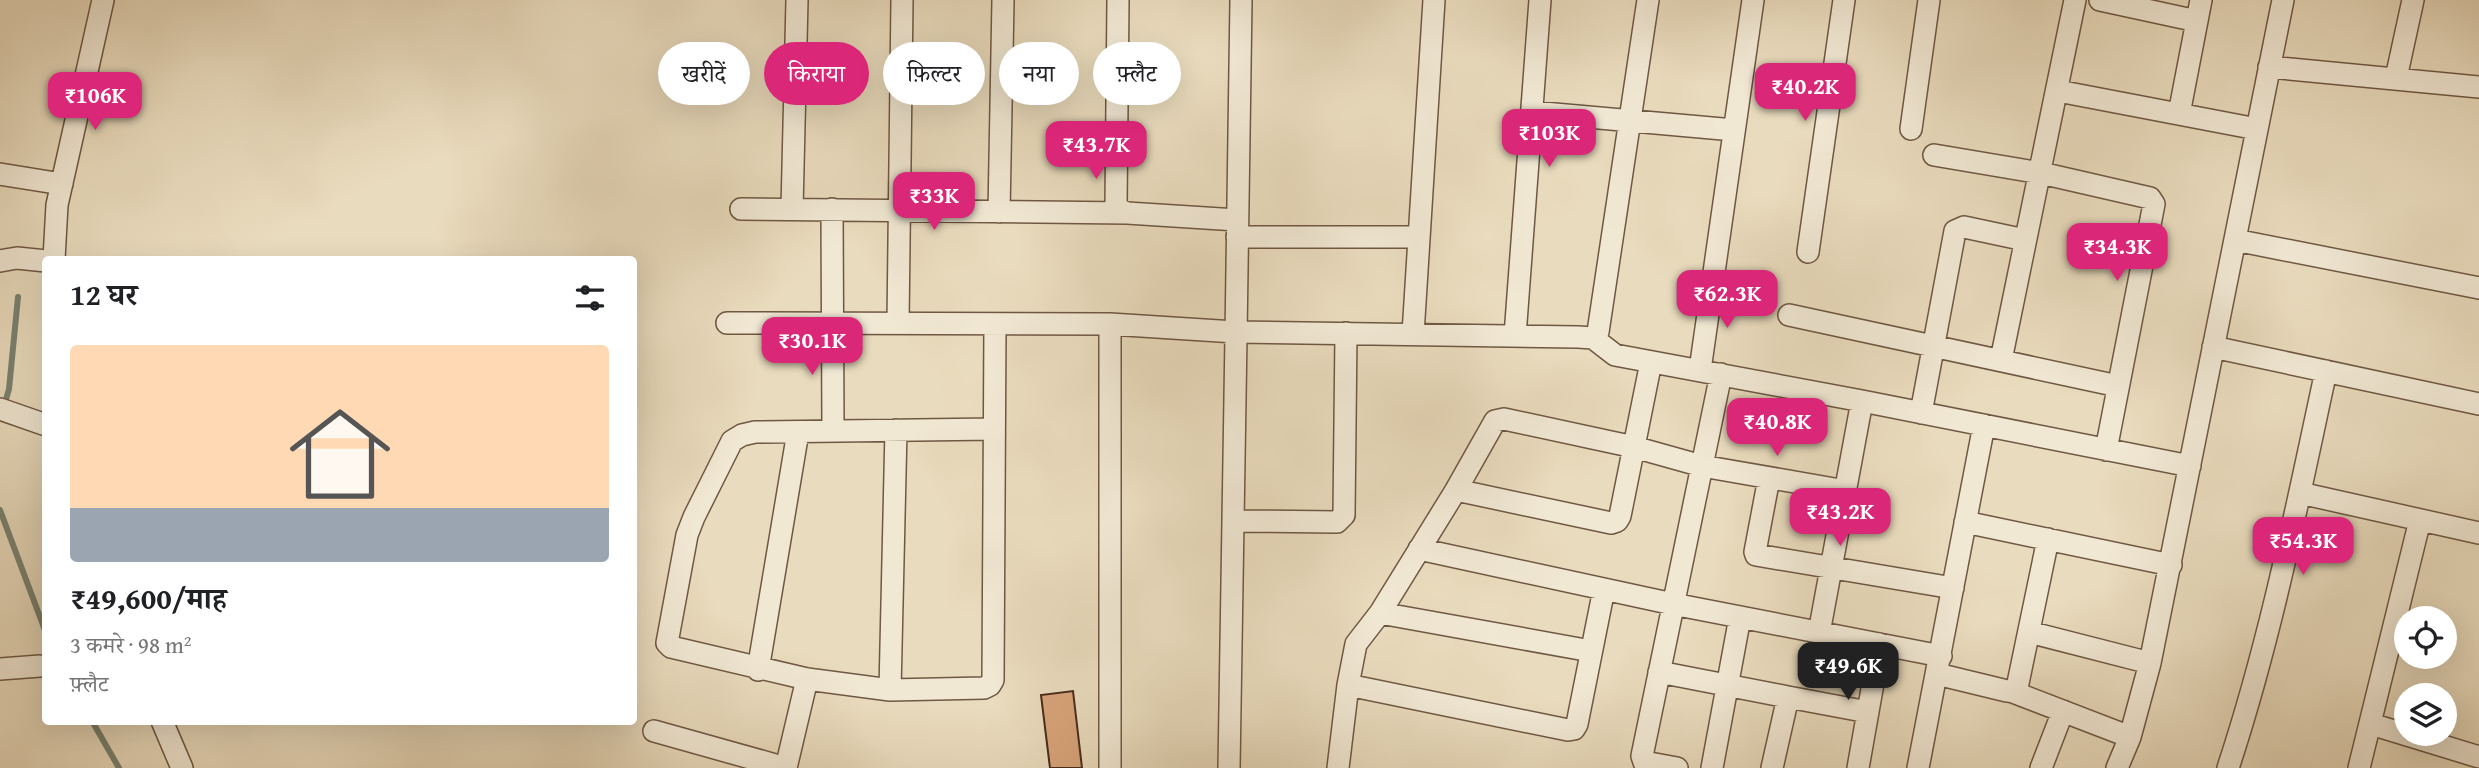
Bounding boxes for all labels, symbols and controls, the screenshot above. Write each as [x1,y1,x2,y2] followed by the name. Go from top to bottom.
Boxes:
[658,42,750,105] chip: खरीदें
[764,42,869,105] chip: किराया
[883,42,985,105] chip: फ़िल्टर
[999,42,1079,105] chip: नया
[1093,42,1181,105] chip: फ़्लैट
[1748,64,1862,123] pin: ₹40.2K
[1771,69,1839,102] text: ₹40.2K
[46,72,144,132] pin: ₹106K
[64,78,126,111] text: ₹106K
[1500,110,1598,169] pin: ₹103K
[1518,115,1580,148] text: ₹103K
[1039,122,1153,181] pin: ₹43.7K
[1062,127,1130,160] text: ₹43.7K
[893,173,975,232] pin: ₹33K
[909,178,959,211] text: ₹33K
[2060,224,2174,283] pin: ₹34.3K
[2083,229,2151,262] text: ₹34.3K
[1670,270,1784,330] pin: ₹62.3K
[70,272,137,316] text: 12 घर
[1693,276,1761,309] text: ₹62.3K
[571,279,609,317] icon: filters
[755,318,869,377] pin: ₹30.1K
[778,323,846,356] text: ₹30.1K
[277,391,403,517] icon: home
[1720,398,1834,458] pin: ₹40.8K
[1743,404,1811,437] text: ₹40.8K
[1783,489,1897,548] pin: ₹43.2K
[1806,494,1874,527] text: ₹43.2K
[2246,518,2360,577] pin: ₹54.3K
[2269,523,2337,556] text: ₹54.3K
[70,576,227,620] text: ₹49,600/माह
[2394,606,2457,746] map controls
[2394,606,2457,669] button: locate
[70,628,192,661] text: 3 कमरे · 98 m²
[1791,642,1905,702] pin: ₹49.6K
[1814,648,1882,681] text: ₹49.6K
[70,667,108,700] text: फ़्लैट
[2394,683,2457,746] button: layers

